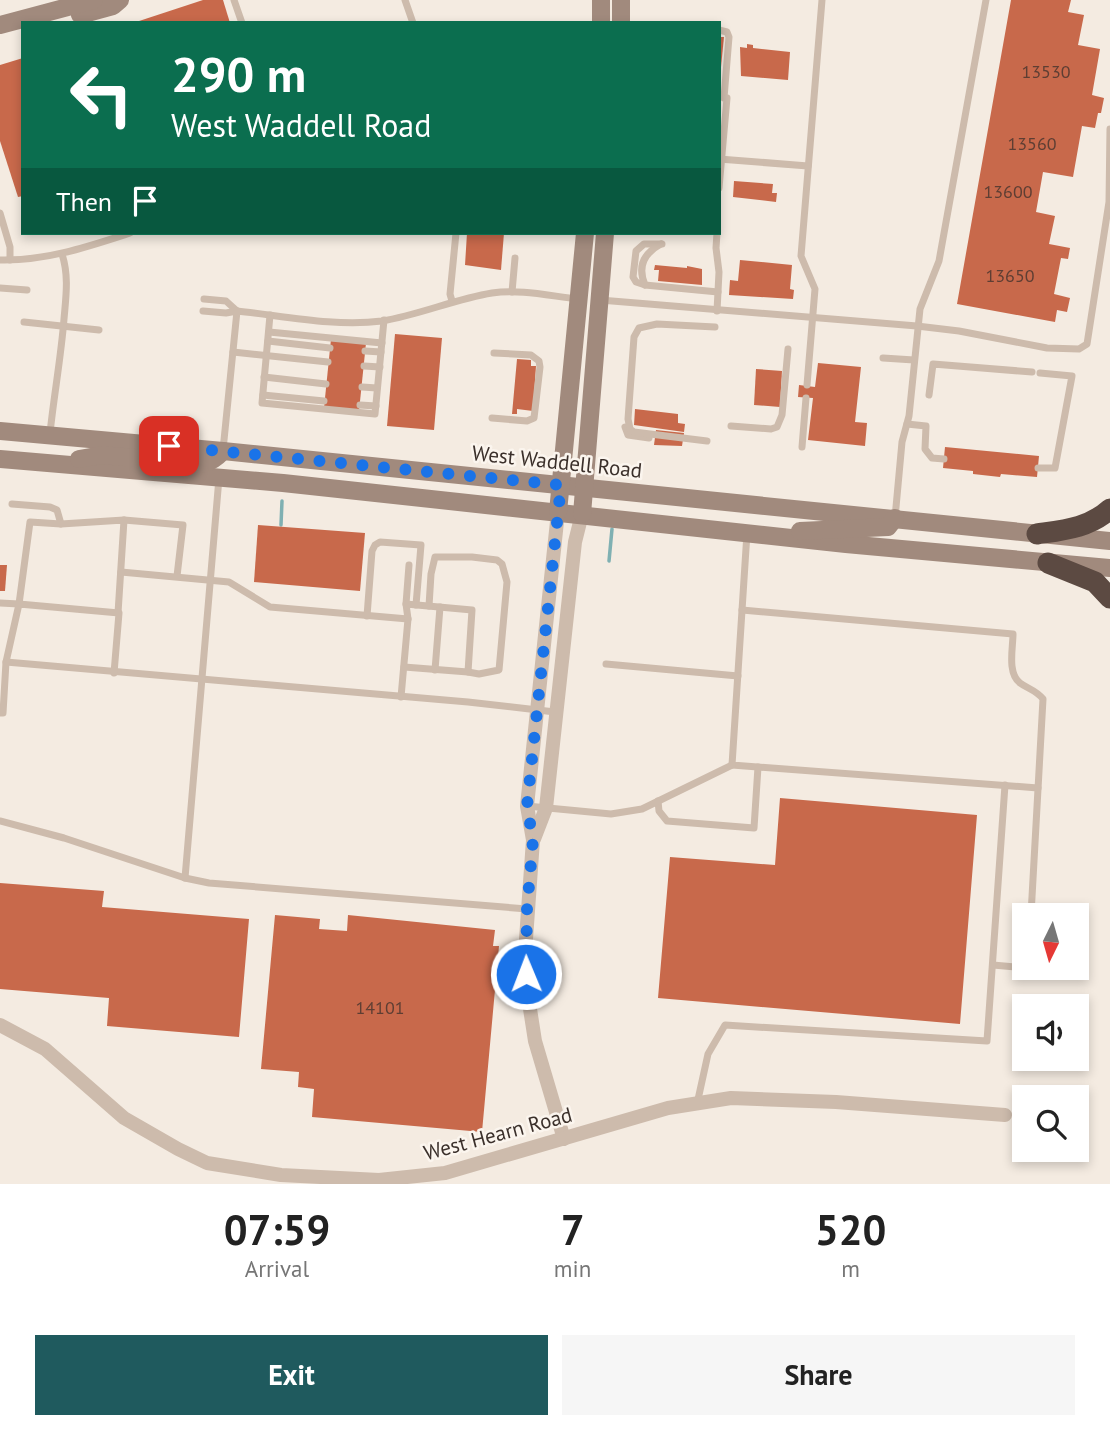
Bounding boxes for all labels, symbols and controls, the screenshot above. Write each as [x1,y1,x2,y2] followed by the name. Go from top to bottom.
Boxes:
[171,42,306,106] text: 290 m
[56,49,147,140] icon: left
[1021,60,1071,83] house number: 13530
[171,104,431,146] text: West Waddell Road
[1007,132,1057,155] house number: 13560
[983,180,1033,203] house number: 13600
[126,182,164,220] icon: arrive
[56,185,112,218] text: Then
[985,264,1035,287] house number: 13650
[139,416,199,476] pin
[150,427,188,465] icon: arrive
[471,439,643,484] street label: West Waddell Road
[1012,903,1088,980] north arrow
[1012,903,1089,1162] map controls
[489,937,563,1011] position arrow
[1012,994,1089,1071] button: sound
[355,996,405,1019] house number: 14101
[1012,1085,1089,1162] button: search
[421,1101,575,1166] street label: West Hearn Road
[224,1202,330,1257] text: 07:59
[561,1202,584,1257] text: 7
[815,1202,886,1257] text: 520
[245,1254,309,1283] text: Arrival
[554,1254,591,1283] text: min
[841,1254,860,1283] text: m
[35,1335,548,1415] button: Exit
[562,1335,1075,1415] button: Share

